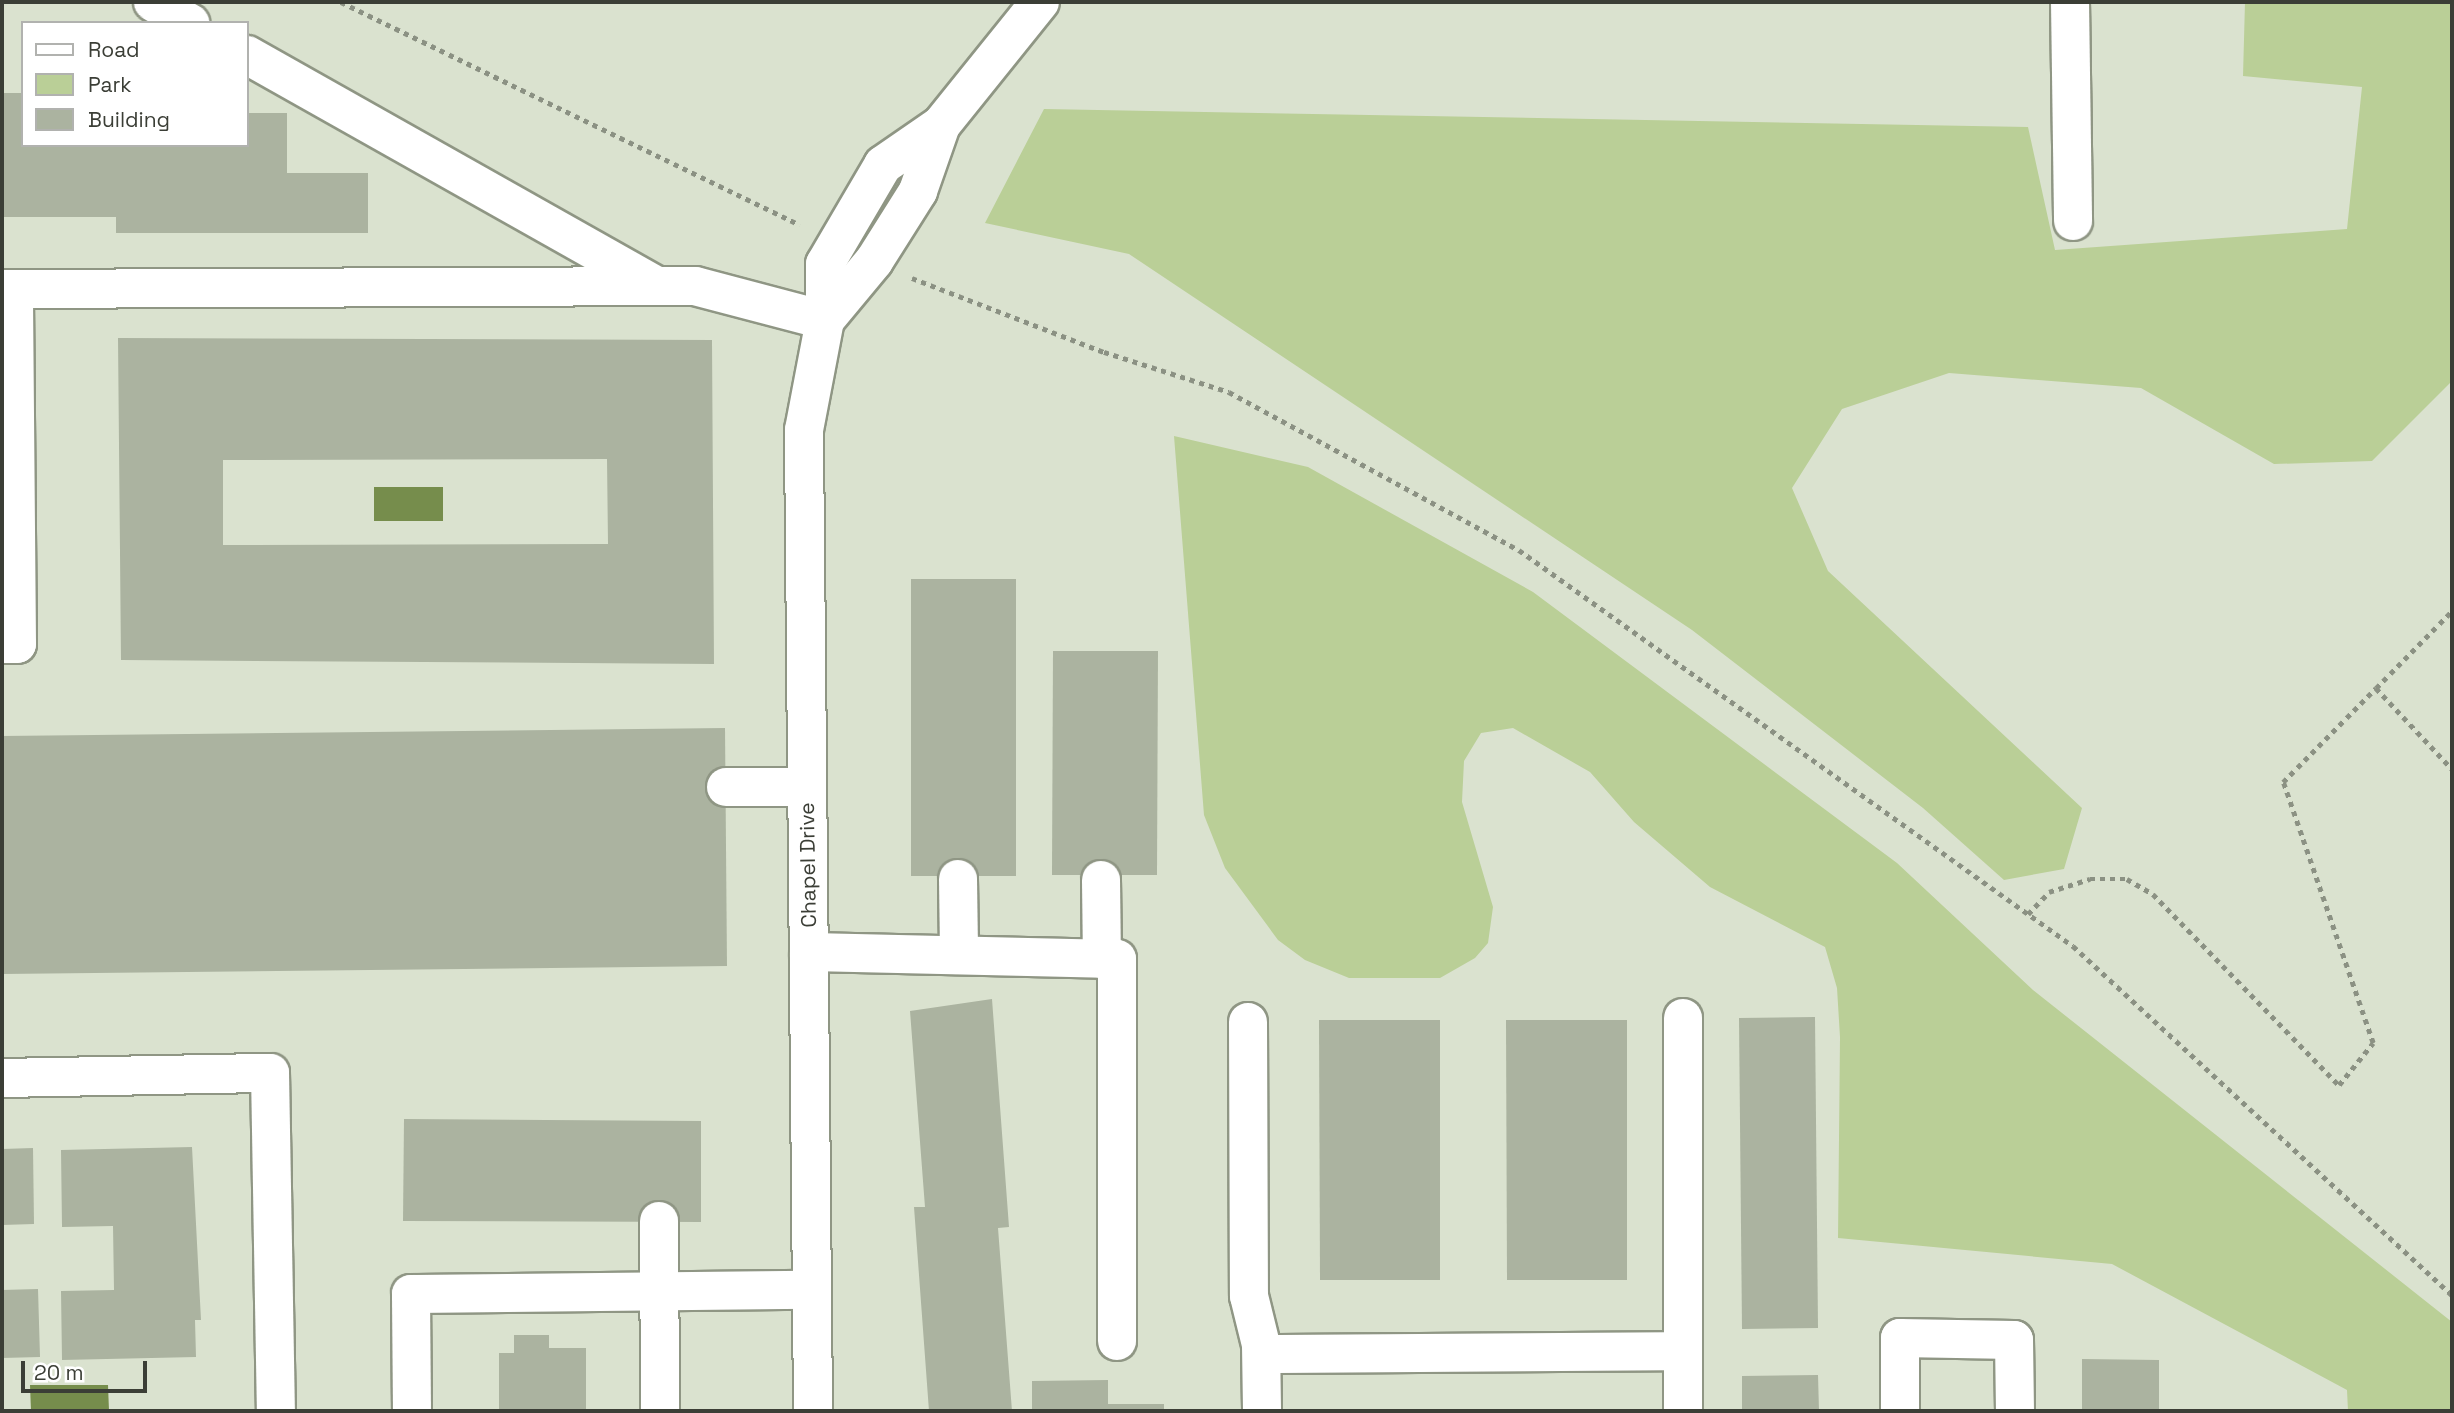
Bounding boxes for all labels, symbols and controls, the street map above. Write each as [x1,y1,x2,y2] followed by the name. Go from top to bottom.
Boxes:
[21,21,248,147] legend
[88,36,140,63] text: Road
[88,71,132,98] text: Park
[88,106,170,133] text: Building
[794,802,822,928] street label: Chapel Drive
[24,1346,150,1390] scale bar
[34,1359,84,1386] text: 20 m

